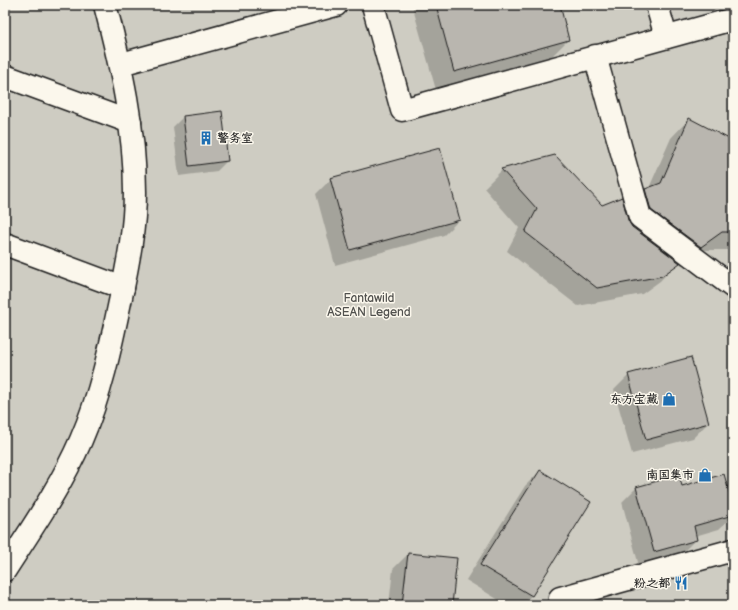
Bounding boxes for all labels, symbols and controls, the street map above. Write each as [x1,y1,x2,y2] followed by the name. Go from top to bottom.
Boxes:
[198,130,214,146] building icon: 警务室
[217,131,253,146] place label: 警务室
[327,291,411,320] park label: Fantawild ASEAN Legend
[661,391,677,407] shop icon: 东方宝藏
[610,392,658,407] place label: 东方宝藏
[697,467,713,483] shop icon: 南国集市
[646,468,694,483] place label: 南国集市
[673,575,689,591] restaurant icon: 粉之都
[634,576,670,591] place label: 粉之都

